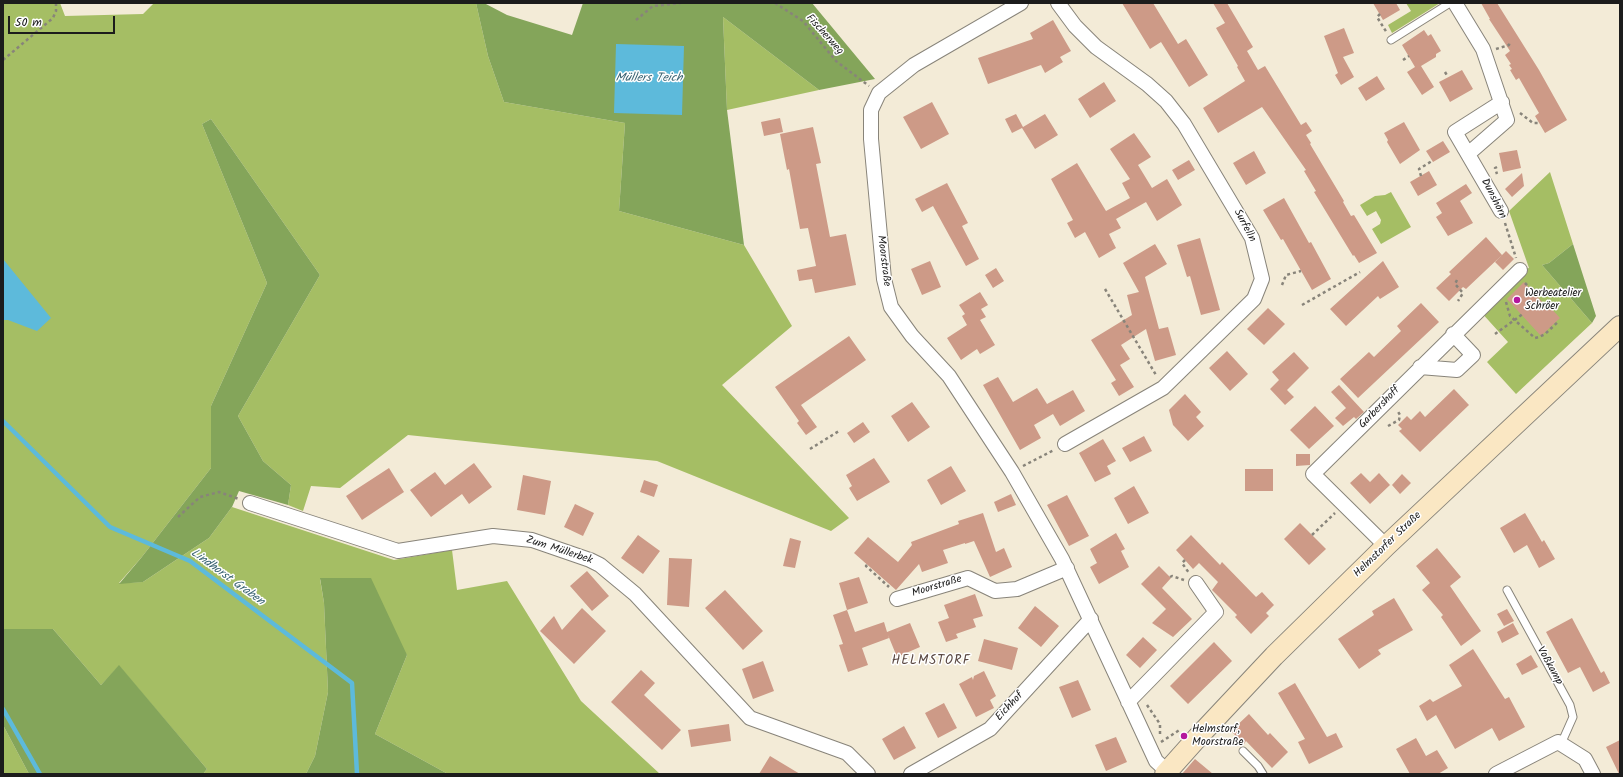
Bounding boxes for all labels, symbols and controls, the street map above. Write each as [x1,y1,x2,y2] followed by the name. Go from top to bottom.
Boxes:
[10,8,117,34] scale bar
[802,12,846,58] street label: Fischerweg
[15,13,42,32] text: 50 m
[616,72,682,86] water label: Müllers Teich
[1477,177,1509,221] street label: Dunshörn
[1230,207,1258,245] street label: Surfelln
[873,235,893,287] street label: Moorstraße
[1525,287,1581,313] place label: Werbeatelier Schröer
[1512,295,1522,305] marker: Werbeatelier Schröer
[1357,384,1403,432] street label: Garbershoff
[1351,509,1425,581] street label: Helmstorfer Straße
[524,534,594,568] street label: Zum Müllerbek
[187,547,267,609] water label: Lindhorst Graben
[910,573,964,601] street label: Moorstraße
[1533,645,1565,687] street label: Voßkamp
[892,654,970,670] district label: HELMSTORF
[993,690,1027,724] street label: Eichhof
[1192,723,1243,749] place label: Helmstorf, Moorstraße
[1179,731,1189,741] marker: Helmstorf, Moorstraße

